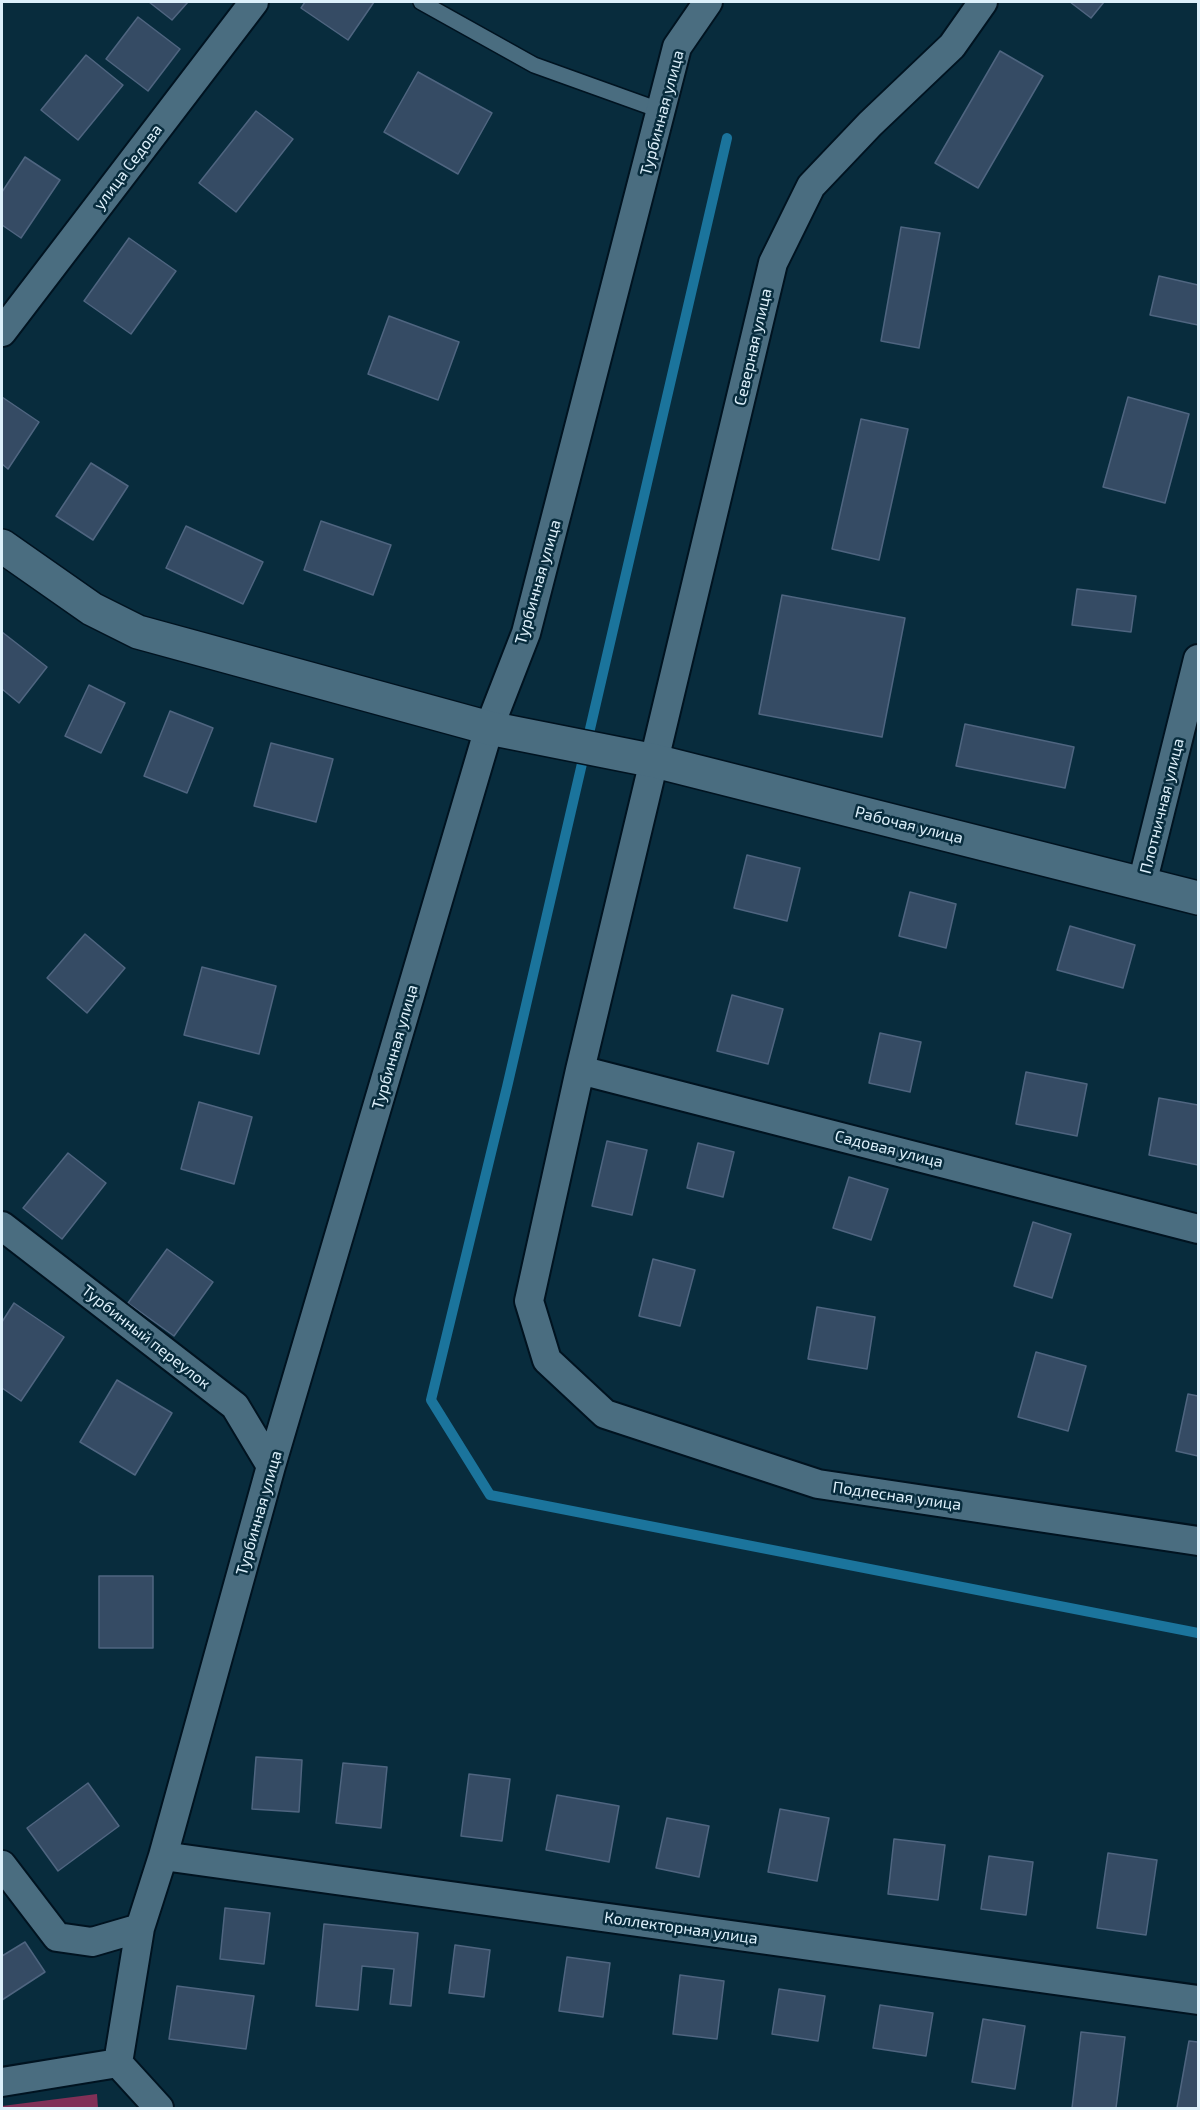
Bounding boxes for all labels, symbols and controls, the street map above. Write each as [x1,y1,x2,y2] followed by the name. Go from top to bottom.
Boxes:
[636,48,688,178] street label: Турбинная улица
[90,121,166,213] street label: улица Седова
[730,287,776,407] street label: Северная улица
[511,517,565,647] street label: Турбинная улица
[1136,736,1188,876] street label: Плотничная улица
[853,802,965,848] street label: Рабочая улица
[368,982,422,1112] street label: Турбинная улица
[833,1126,945,1172] street label: Садовая улица
[78,1281,214,1393] street label: Турбинный переулок
[232,1448,286,1578] street label: Турбинная улица
[831,1477,963,1515] street label: Подлесная улица
[603,1908,759,1948] street label: Коллекторная улица

